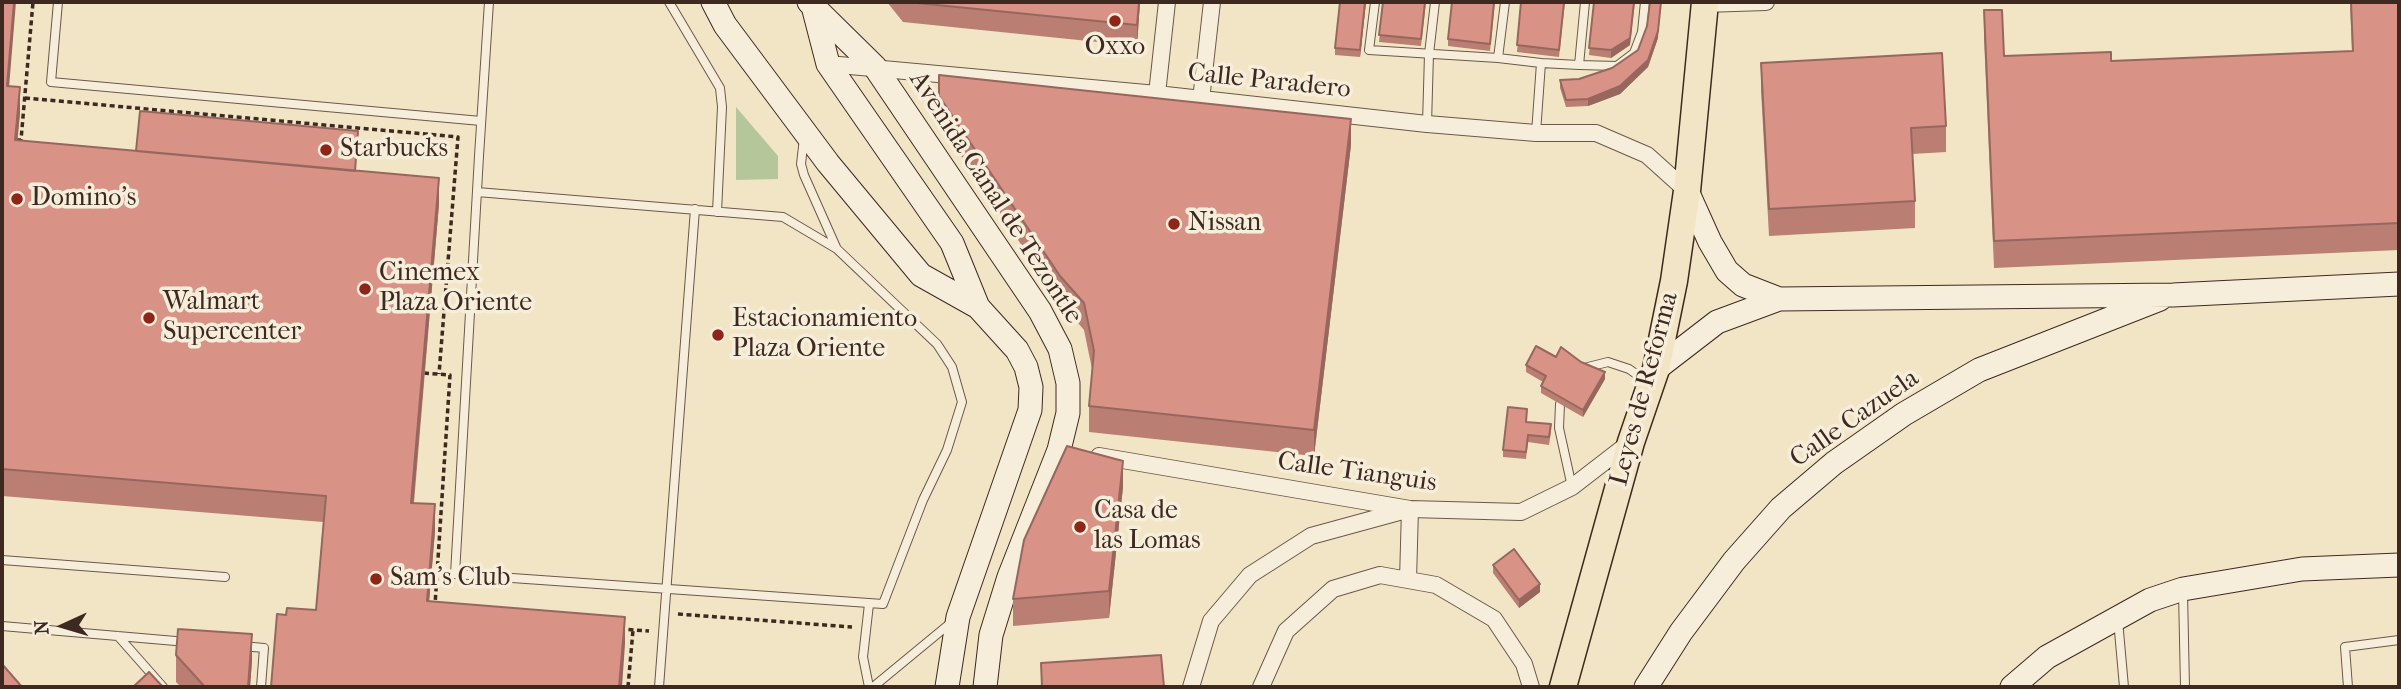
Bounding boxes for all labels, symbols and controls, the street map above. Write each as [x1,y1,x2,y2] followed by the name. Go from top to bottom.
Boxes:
[1107,13,1123,29] marker: Oxxo
[1085,32,1145,64] place label: Oxxo
[1186,58,1352,106] street label: Calle Paradero
[902,66,1088,330] street label: Avenida Canal de Tezontle
[340,134,448,166] place label: Starbucks
[318,142,334,158] marker: Starbucks
[31,183,136,215] place label: Domino's
[9,191,25,207] marker: Domino's
[1188,208,1261,240] place label: Nissan
[1166,216,1182,232] marker: Nissan
[379,258,532,320] place label: Cinemex Plaza Oriente
[357,281,373,297] marker: Cinemex Plaza Oriente
[163,287,301,348] place label: Walmart Supercenter
[1604,289,1686,489] street label: Leyes de Reforma
[732,304,917,366] place label: Estacionamiento Plaza Oriente
[141,310,157,326] marker: Walmart Supercenter
[710,327,726,343] marker: Estacionamiento Plaza Oriente
[1785,363,1925,475] street label: Calle Cazuela
[1275,446,1439,500] street label: Calle Tianguis
[1094,496,1201,558] place label: Casa de las Lomas
[1072,519,1088,535] marker: Casa de las Lomas
[390,563,510,595] place label: Sam's Club
[368,571,384,587] marker: Sam's Club
[28,591,98,661] north arrow
[31,620,54,635] text: N

